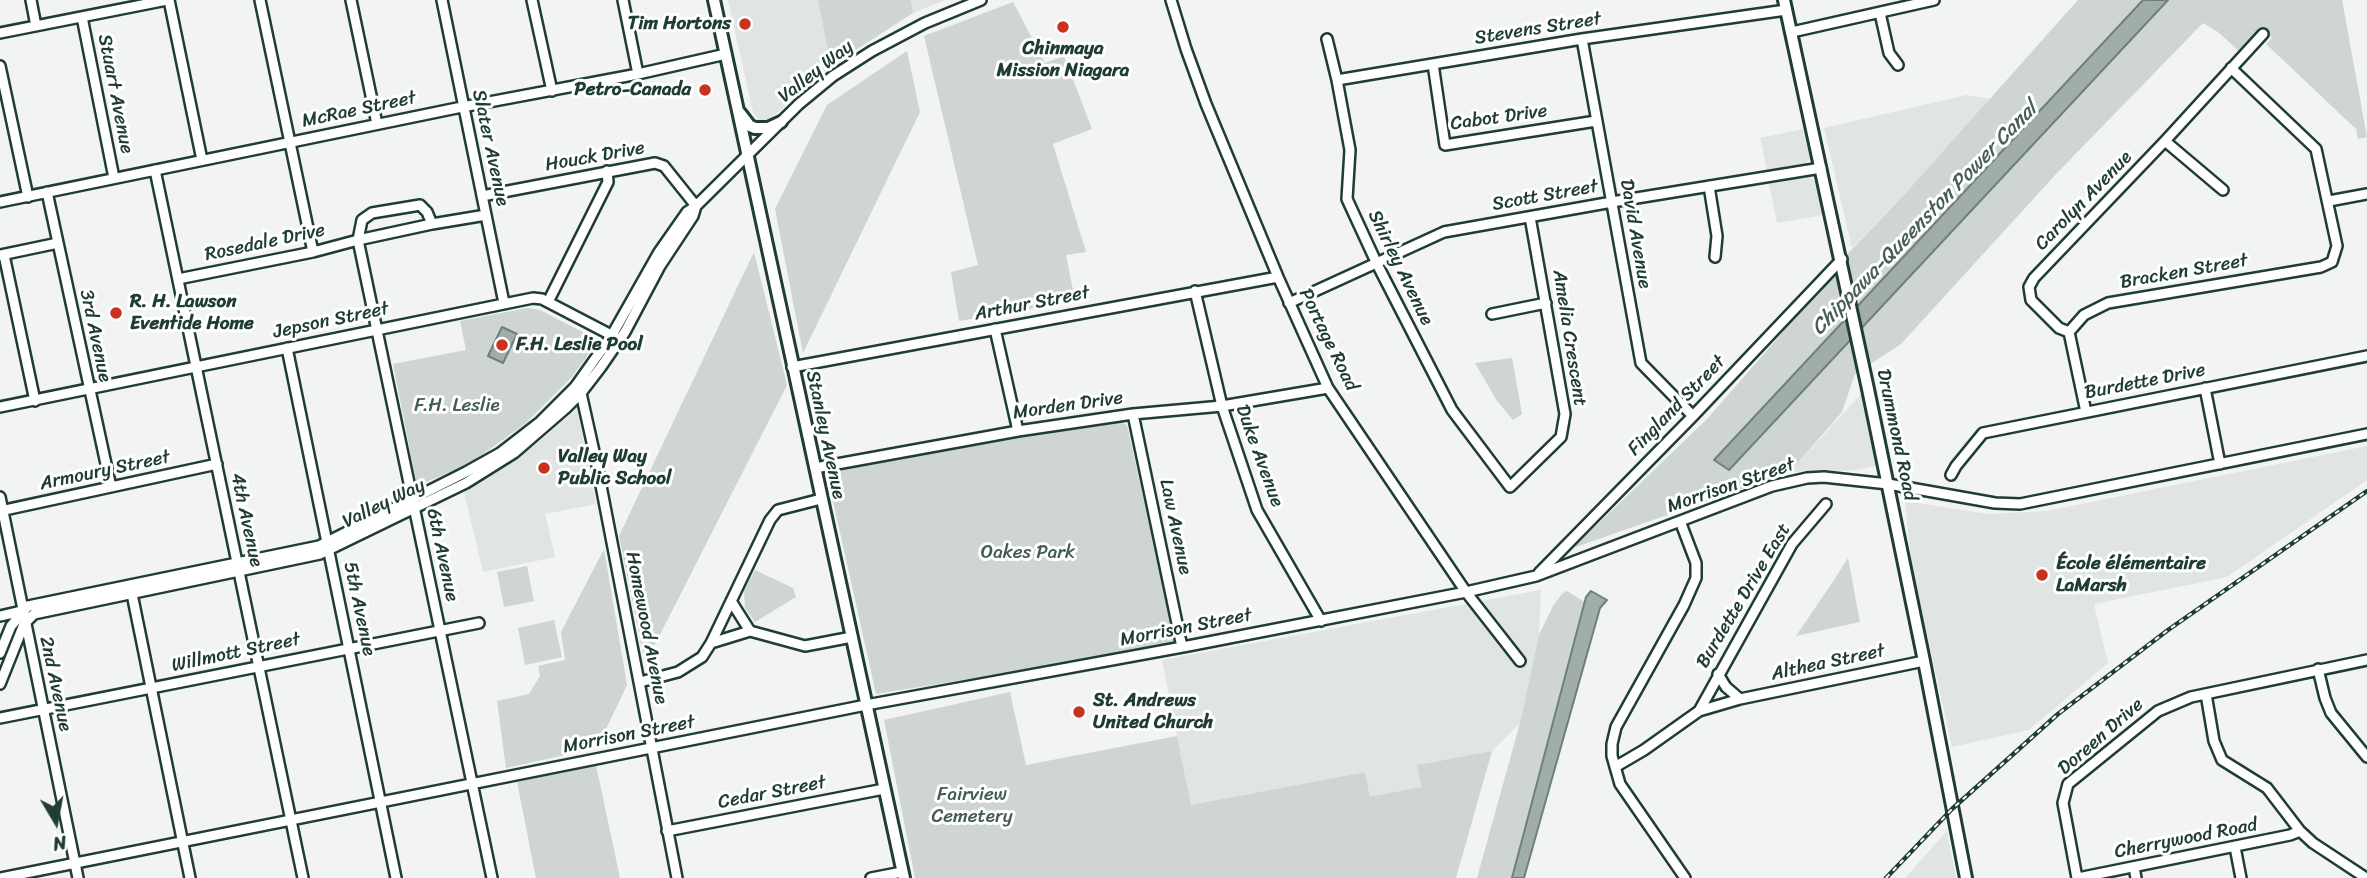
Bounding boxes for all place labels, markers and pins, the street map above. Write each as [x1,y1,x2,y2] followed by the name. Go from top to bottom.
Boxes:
[628,13,731,35] place label: Tim Hortons
[737,16,753,32] marker: Tim Hortons
[1055,19,1071,35] marker: Chinmaya Mission Niagara
[997,38,1129,82] place label: Chinmaya Mission Niagara
[574,79,691,101] place label: Petro-Canada
[697,82,713,98] marker: Petro-Canada
[130,291,254,335] place label: R. H. Lawson Eventide Home
[108,305,124,321] marker: R. H. Lawson Eventide Home
[516,334,643,356] place label: F.H. Leslie Pool
[494,337,510,353] marker: F.H. Leslie Pool
[558,446,671,490] place label: Valley Way Public School
[536,460,552,476] marker: Valley Way Public School
[2056,553,2206,597] place label: École élémentaire LaMarsh
[2034,567,2050,583] marker: École élémentaire LaMarsh
[1093,690,1213,734] place label: St. Andrews United Church
[1071,704,1087,720] marker: St. Andrews United Church

